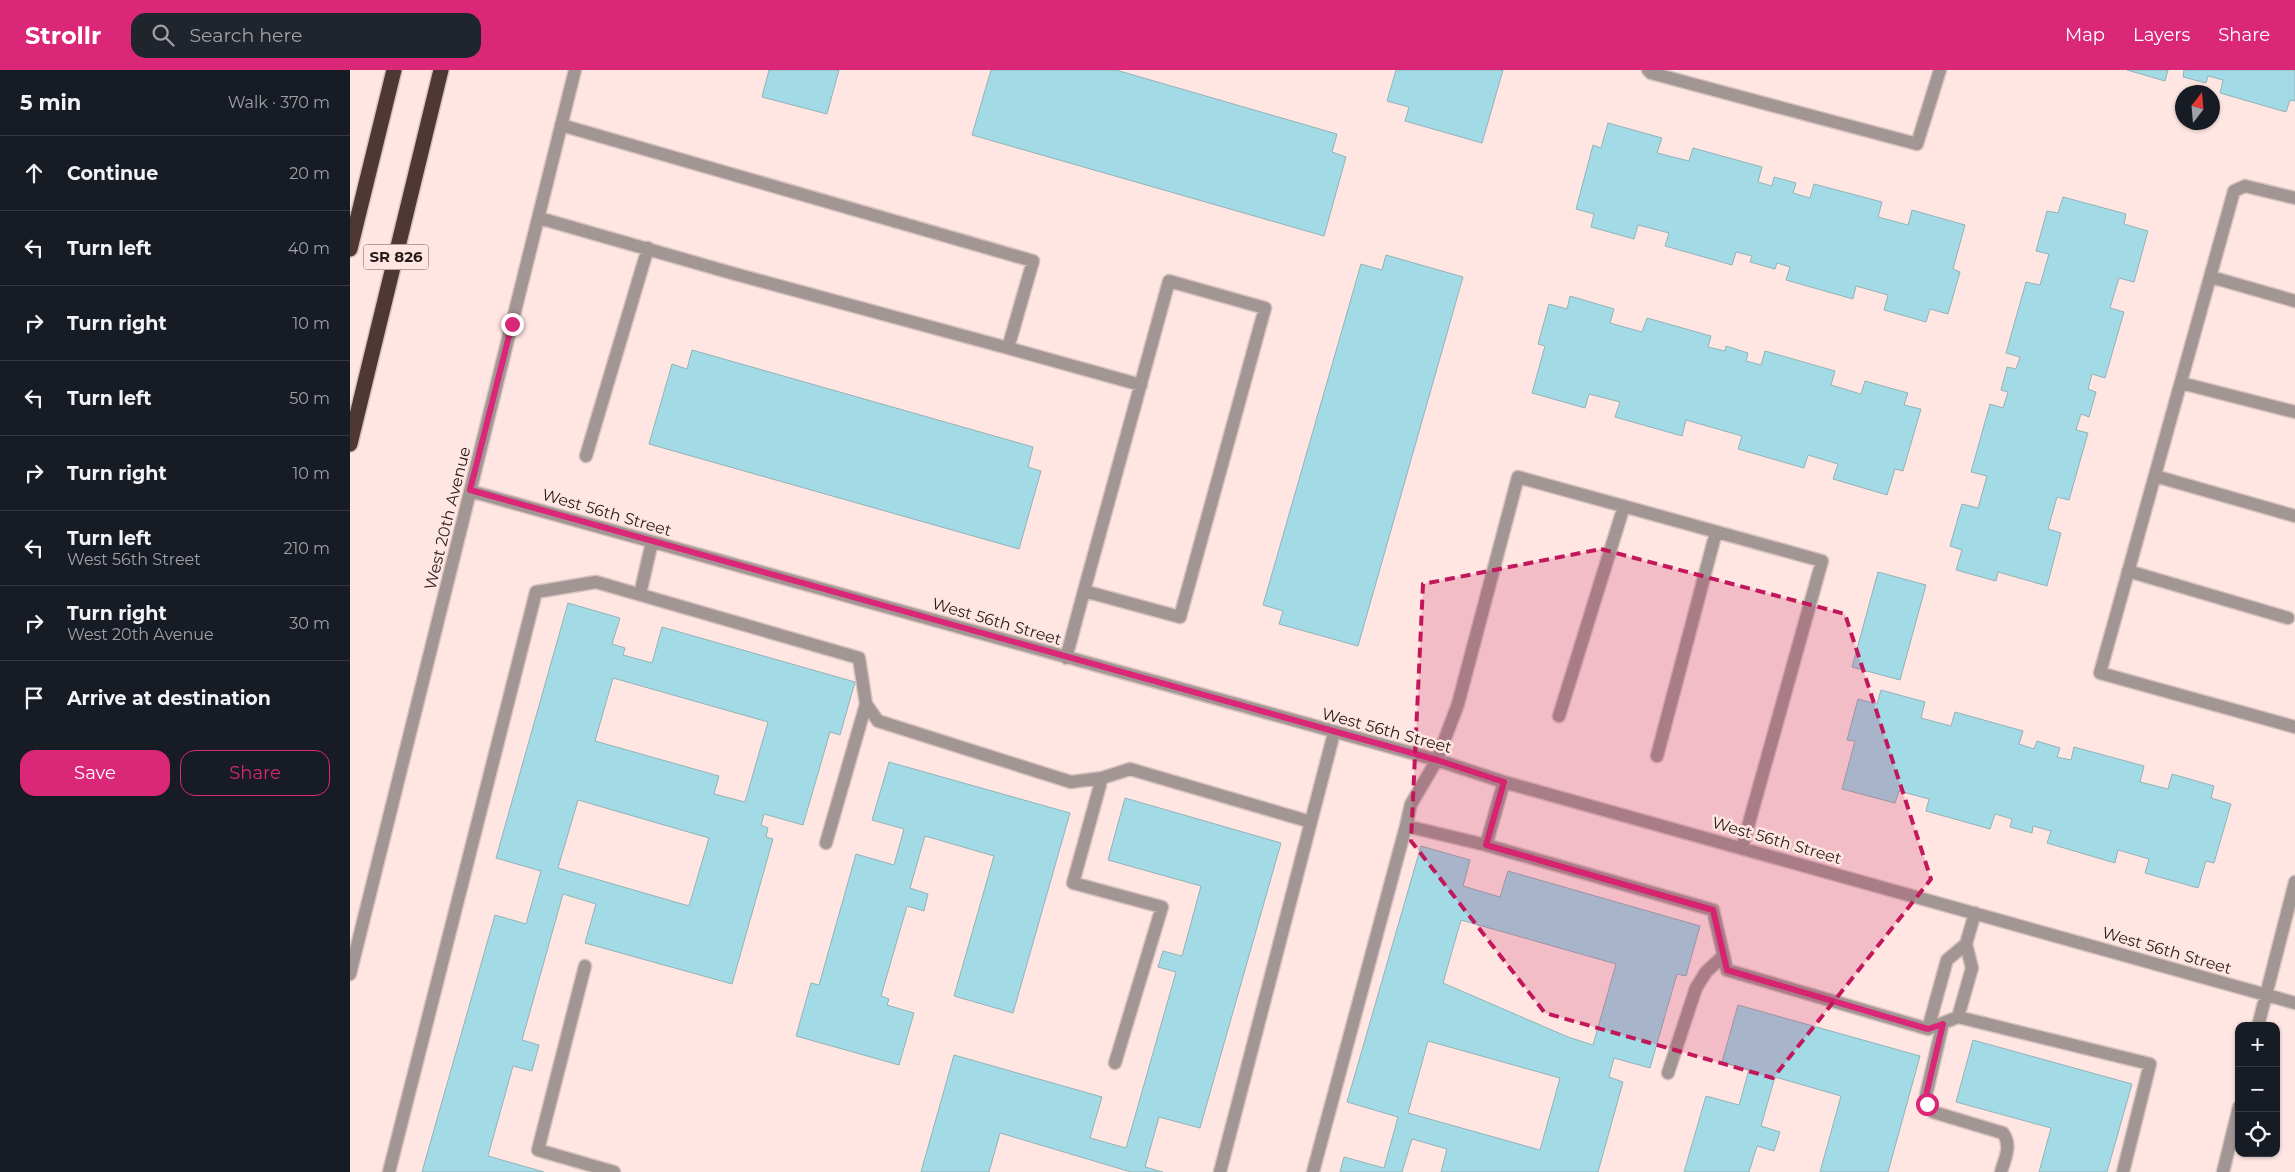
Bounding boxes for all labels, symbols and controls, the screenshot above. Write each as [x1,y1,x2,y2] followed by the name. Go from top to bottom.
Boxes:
[131,13,481,58] search box
[25,21,101,50] text: Strollr
[149,21,177,49] icon: search
[189,24,302,47] text: Search here
[2065,24,2105,46] text: Map
[2133,24,2190,46] text: Layers
[2218,24,2270,46] text: Share
[2175,85,2220,130] north arrow
[20,90,81,115] text: 5 min
[228,93,330,112] text: Walk · 370 m
[20,159,48,187] icon: ahead
[67,162,158,185] text: Continue
[289,164,330,183] text: 20 m
[20,234,48,262] icon: left
[67,237,152,260] text: Turn left
[288,239,330,258] text: 40 m
[363,244,428,270] road number: SR 826
[20,309,48,337] icon: right
[67,312,167,335] text: Turn right
[501,313,524,336] route end
[292,314,330,333] text: 10 m
[20,384,48,412] icon: left
[67,387,152,410] text: Turn left
[289,389,330,408] text: 50 m
[421,445,474,592] street label: West 20th Avenue
[20,459,48,487] icon: right
[67,462,167,485] text: Turn right
[292,464,330,483] text: 10 m
[540,485,674,540] street label: West 56th Street
[67,527,152,550] text: Turn left
[20,534,48,562] icon: left
[283,539,330,558] text: 210 m
[67,550,201,569] text: West 56th Street
[930,594,1064,649] street label: West 56th Street
[67,602,167,625] text: Turn right
[20,609,48,637] icon: right
[289,614,330,633] text: 30 m
[67,625,214,644] text: West 20th Avenue
[20,684,48,712] icon: arrive
[67,687,271,710] text: Arrive at destination
[1320,704,1454,757] street label: West 56th Street
[20,750,170,796] button: Save
[180,750,330,796] button: Share
[1710,813,1844,868] street label: West 56th Street
[2100,923,2234,978] street label: West 56th Street
[2235,1022,2280,1157] map controls
[2235,1022,2280,1067] button: +
[2235,1067,2280,1112] button: −
[1916,1093,1939,1116] route start
[2235,1112,2280,1157] button: locate

